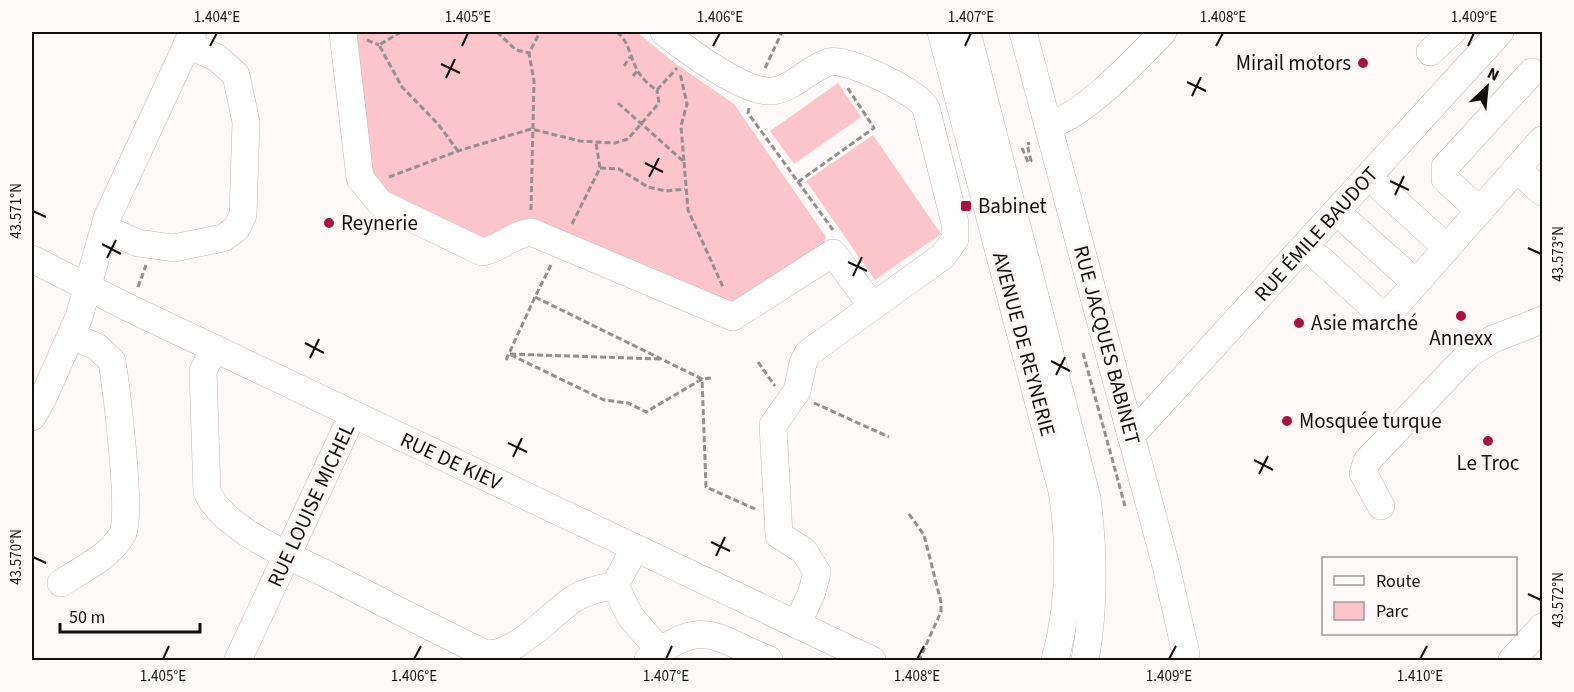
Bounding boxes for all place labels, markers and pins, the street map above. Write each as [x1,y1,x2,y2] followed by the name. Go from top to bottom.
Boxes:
[1236,48,1351,78] place label: Mirail motors
[1356,56,1370,70] marker: Mirail motors
[978,191,1047,221] place label: Babinet
[959,199,973,213] marker: Babinet
[341,208,418,238] place label: Reynerie
[322,216,336,230] marker: Reynerie
[1311,308,1418,338] place label: Asie marché
[1454,309,1468,323] marker: Annexx
[1292,316,1306,330] marker: Asie marché
[1429,323,1493,353] place label: Annexx
[1299,406,1442,436] place label: Mosquée turque
[1280,414,1294,428] marker: Mosquée turque
[1481,434,1495,448] marker: Le Troc
[1457,448,1520,478] place label: Le Troc

